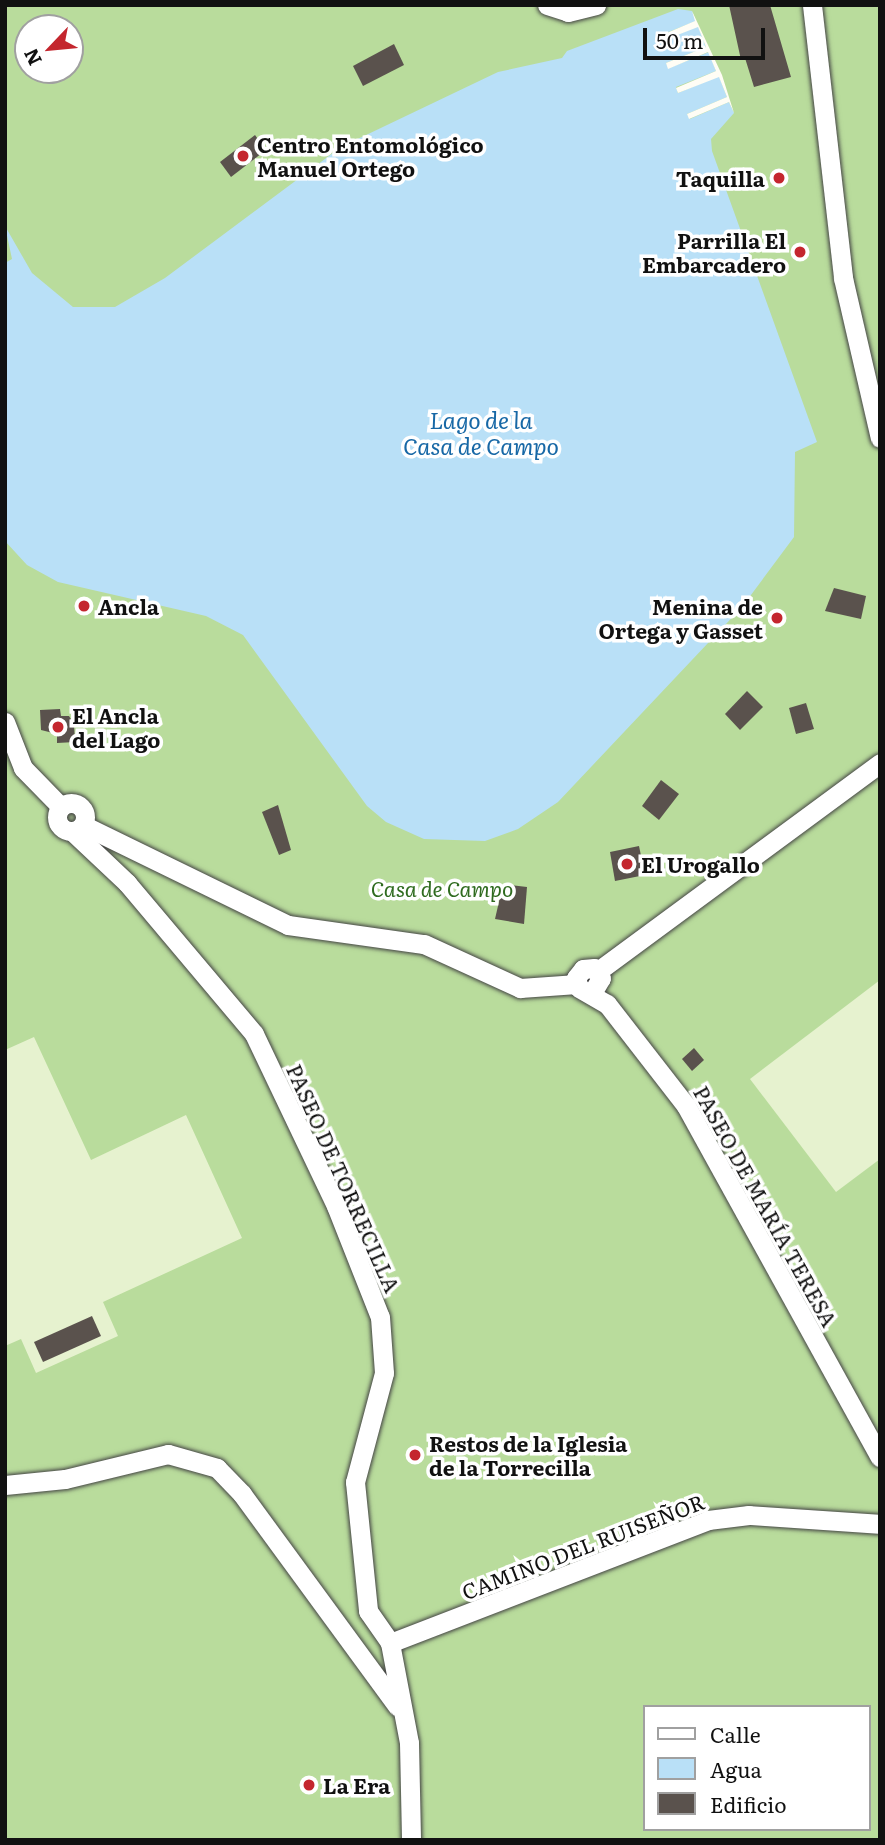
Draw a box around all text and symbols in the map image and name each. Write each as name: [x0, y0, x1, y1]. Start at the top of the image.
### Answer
north arrow: [14, 14, 84, 84]
scale bar: [647, 14, 770, 58]
text: 50 m: [656, 24, 703, 55]
text: N: [16, 44, 48, 71]
place label: Centro Entomológico Manuel Ortego: [257, 131, 484, 181]
marker: Centro Entomológico Manuel Ortego: [235, 148, 251, 164]
place label: Taquilla: [676, 165, 765, 191]
marker: Taquilla: [771, 170, 787, 186]
place label: Parrilla El Embarcadero: [642, 227, 786, 277]
marker: Parrilla El Embarcadero: [792, 244, 808, 260]
water label: Lago de la Casa de Campo: [403, 405, 559, 459]
place label: Ancla: [98, 593, 159, 619]
place label: Menina de Ortega y Gasset: [598, 593, 763, 643]
marker: Ancla: [76, 598, 92, 614]
marker: Menina de Ortega y Gasset: [769, 610, 785, 626]
place label: El Ancla del Lago: [72, 702, 160, 752]
marker: El Ancla del Lago: [50, 719, 66, 735]
place label: El Urogallo: [641, 851, 760, 877]
marker: El Urogallo: [619, 856, 635, 872]
park label: Casa de Campo: [371, 875, 513, 901]
street label: PASEO DE TORRECILLA: [282, 1060, 406, 1296]
street label: PASEO DE MARÍA TERESA: [689, 1081, 843, 1331]
place label: Restos de la Iglesia de la Torrecilla: [429, 1430, 628, 1480]
marker: Restos de la Iglesia de la Torrecilla: [407, 1447, 423, 1463]
street label: CAMINO DEL RUISEÑOR: [458, 1488, 708, 1604]
legend: [644, 1705, 871, 1831]
text: Calle: [710, 1718, 761, 1749]
text: Agua: [710, 1753, 762, 1784]
place label: La Era: [323, 1772, 390, 1798]
marker: La Era: [301, 1777, 317, 1793]
text: Edificio: [710, 1788, 786, 1819]

